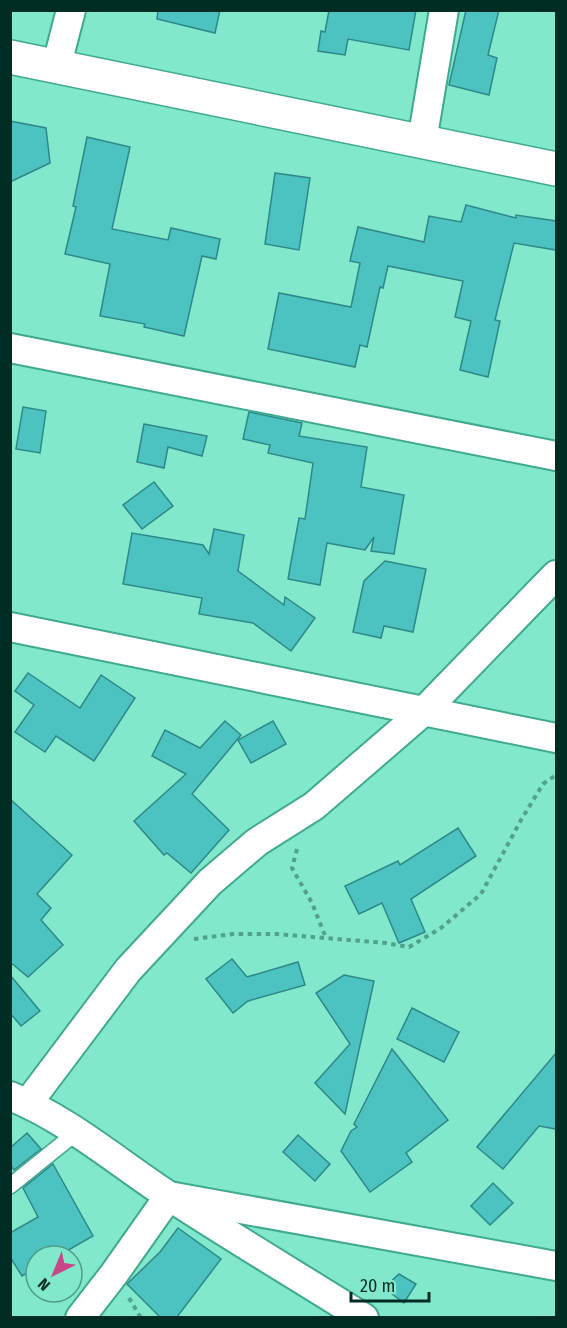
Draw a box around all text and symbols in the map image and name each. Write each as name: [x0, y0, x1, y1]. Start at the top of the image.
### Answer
north arrow: [24, 1244, 84, 1304]
scale bar: [351, 1265, 429, 1303]
text: N: [34, 1274, 54, 1295]
text: 20 m: [360, 1275, 395, 1297]

